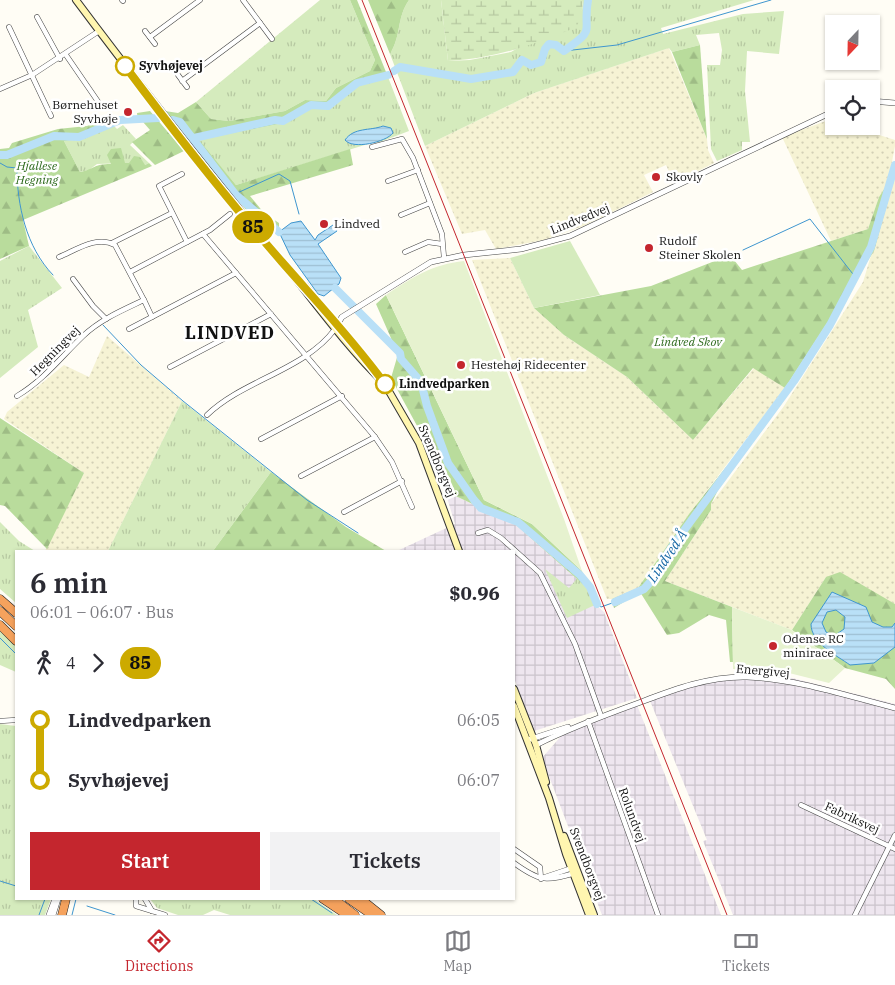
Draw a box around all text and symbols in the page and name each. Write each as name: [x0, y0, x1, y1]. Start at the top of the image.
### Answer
north arrow: [825, 15, 880, 70]
map controls: [825, 15, 880, 135]
marker: Syvhøjevej: [115, 56, 135, 76]
place label: Syvhøjevej: [139, 58, 203, 73]
button: locate: [825, 80, 880, 135]
place label: Børnehuset Syvhøje: [52, 97, 118, 126]
marker: Børnehuset Syvhøje: [122, 106, 134, 118]
park label: Hjallese Hegning: [15, 158, 59, 187]
place label: Skovly: [666, 169, 704, 184]
marker: Skovly: [650, 171, 662, 183]
street label: Lindvedvej: [548, 200, 612, 237]
line badge: 85: [230, 211, 276, 243]
text: 85: [242, 215, 264, 238]
place label: Lindved: [334, 216, 380, 231]
marker: Lindved: [318, 218, 330, 230]
place label: Rudolf Steiner Skolen: [659, 233, 741, 262]
marker: Rudolf Steiner Skolen: [643, 242, 655, 254]
district label: LINDVED: [185, 321, 275, 344]
street label: Hegningvej: [27, 323, 83, 379]
park label: Lindved Skov: [653, 334, 723, 349]
place label: Hestehøj Ridecenter: [471, 357, 586, 372]
marker: Hestehøj Ridecenter: [455, 359, 467, 371]
marker: Lindvedparken: [375, 374, 395, 394]
place label: Lindvedparken: [399, 376, 490, 391]
street label: Svendborgvej: [415, 422, 459, 499]
water label: Lindved Å: [642, 526, 691, 587]
text: 6 min: [30, 564, 108, 601]
text: $0.96: [449, 581, 500, 605]
text: 06:01 – 06:07 · Bus: [30, 602, 174, 622]
place label: Odense RC minirace: [783, 631, 844, 660]
marker: Odense RC minirace: [767, 640, 779, 652]
icon: walk: [30, 649, 58, 677]
icon: forward: [84, 649, 112, 677]
text: 85: [130, 651, 151, 674]
text: 4: [66, 653, 76, 673]
street label: Energivej: [736, 661, 790, 680]
text: Lindvedparken: [68, 708, 211, 732]
text: 06:05: [457, 710, 500, 730]
text: Syvhøjevej: [68, 768, 169, 792]
text: 06:07: [457, 770, 500, 790]
street label: Rolundvej: [616, 785, 649, 844]
street label: Fabriksvej: [822, 798, 882, 837]
street label: Svendborgvej: [567, 825, 608, 903]
button: Start: [30, 832, 260, 890]
button: Tickets: [270, 832, 500, 890]
tab: Directions: [125, 927, 193, 975]
tab: Map: [443, 927, 472, 975]
tab: Tickets: [722, 927, 770, 975]

